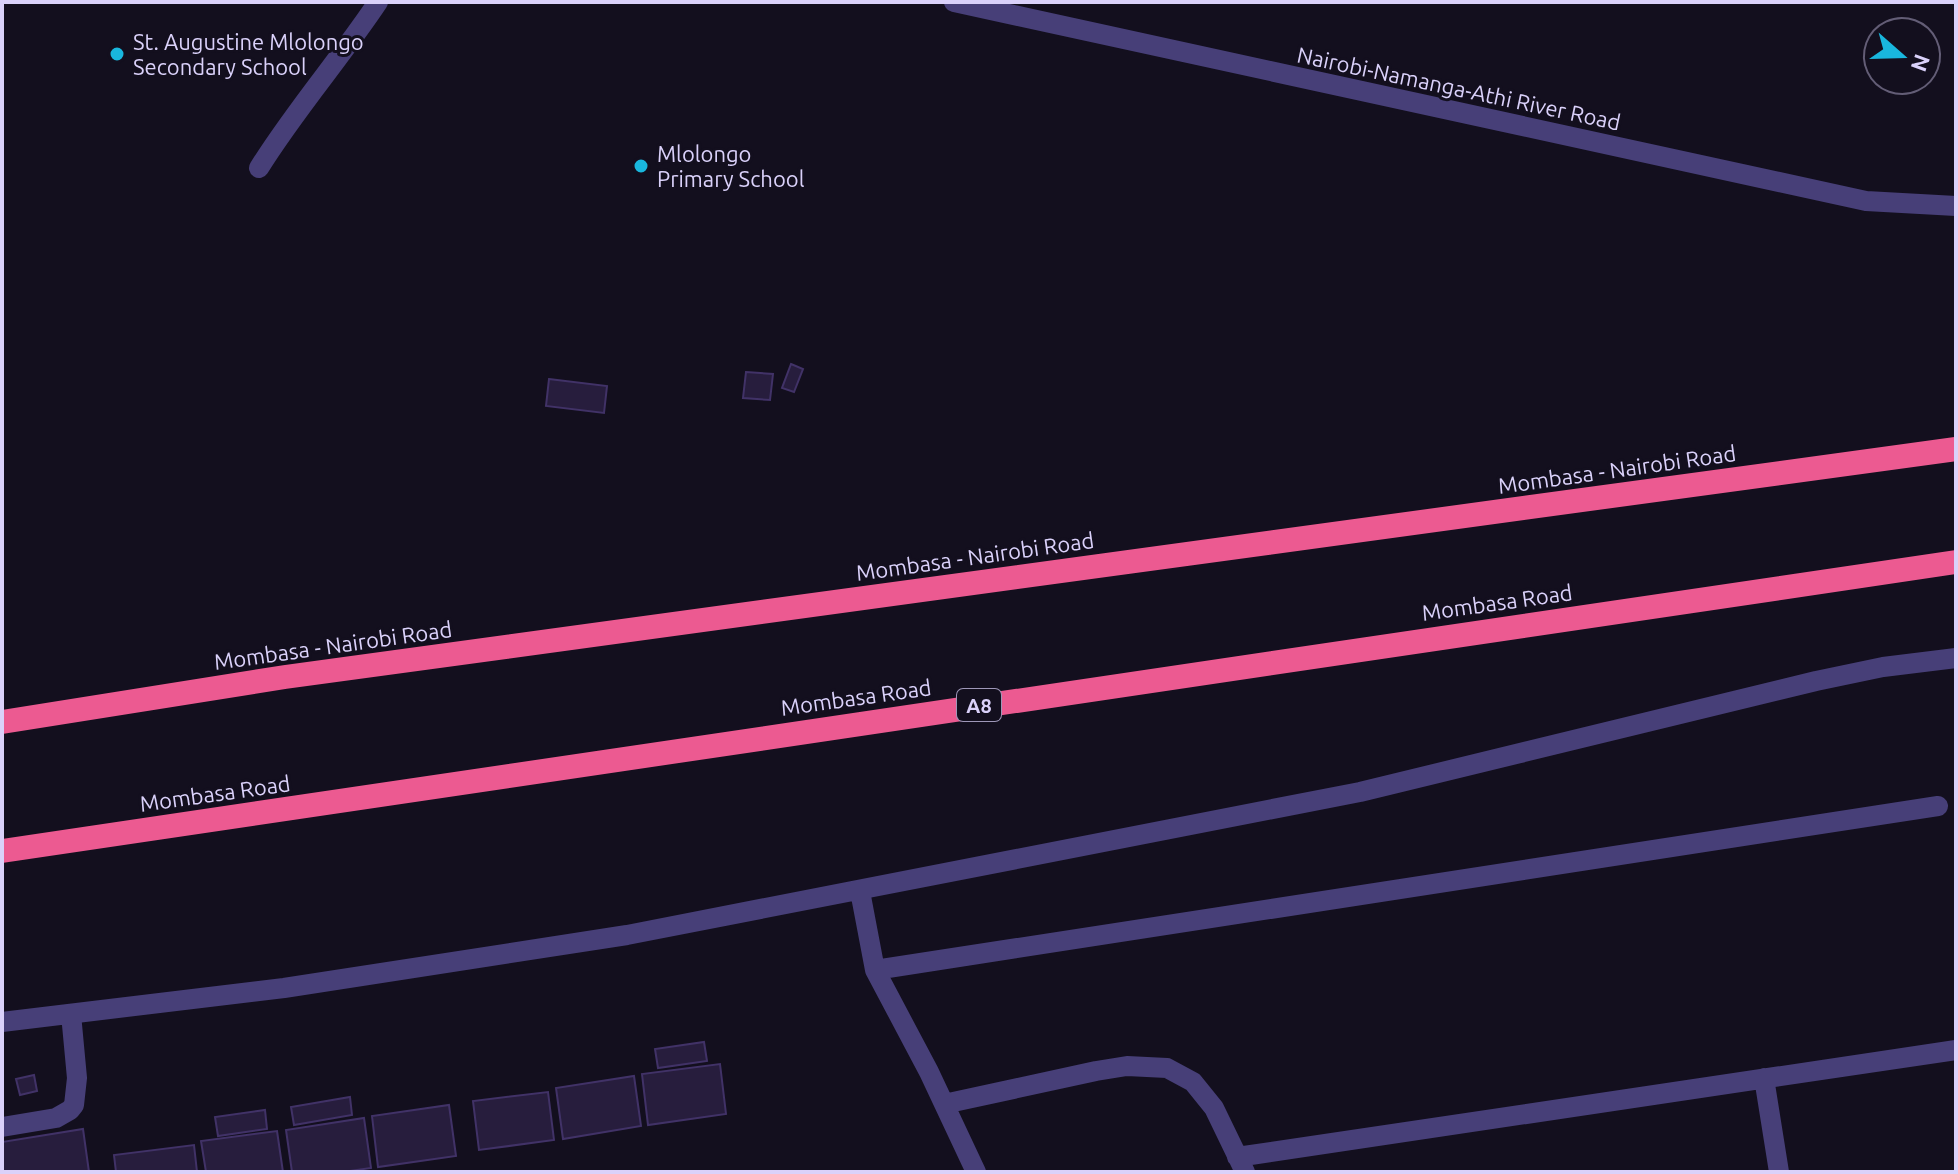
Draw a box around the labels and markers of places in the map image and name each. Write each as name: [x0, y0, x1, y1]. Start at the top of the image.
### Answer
place label: St. Augustine Mlolongo Secondary School: [133, 29, 364, 79]
marker: St. Augustine Mlolongo Secondary School: [108, 45, 126, 63]
place label: Mlolongo Primary School: [657, 141, 805, 191]
marker: Mlolongo Primary School: [632, 157, 650, 175]

